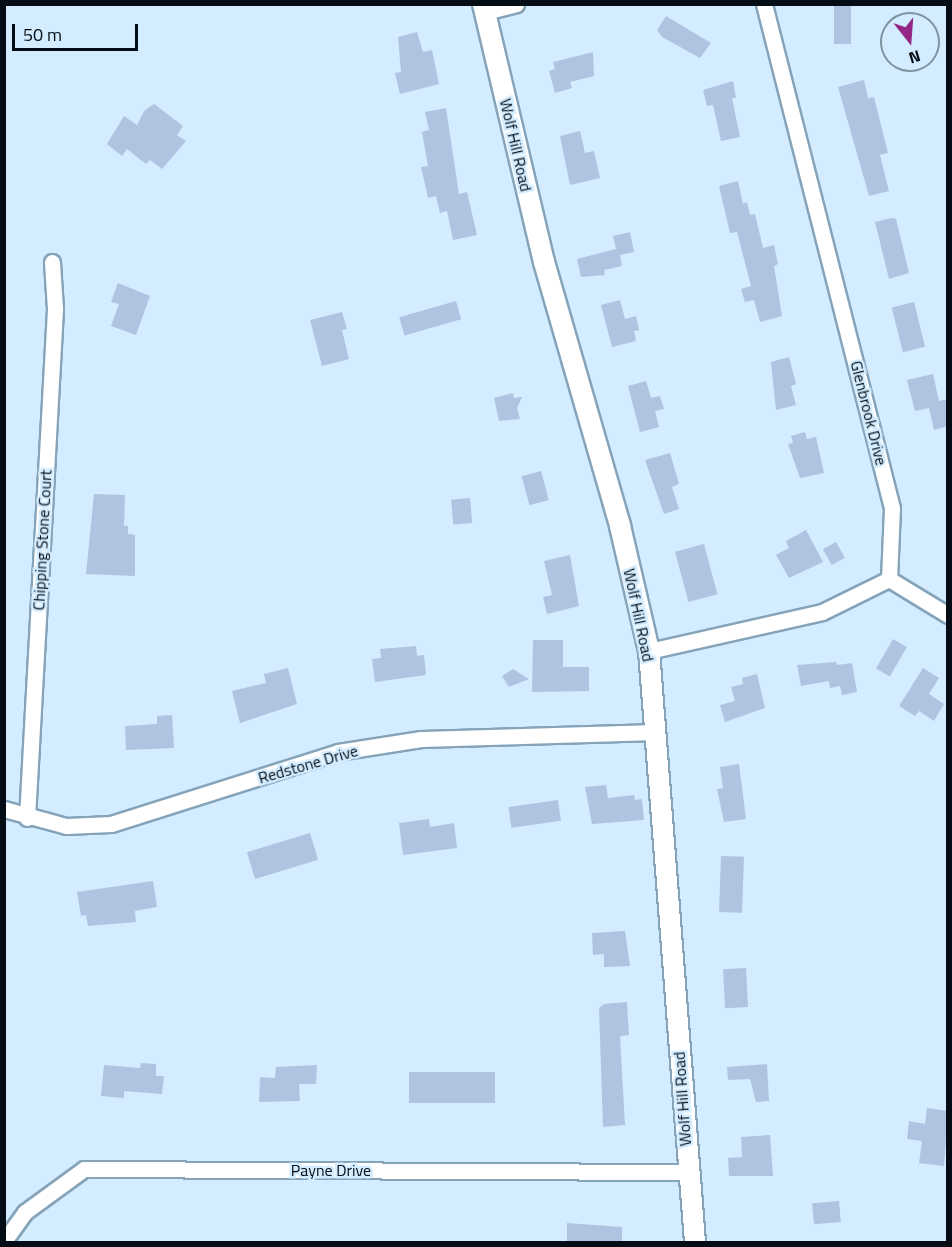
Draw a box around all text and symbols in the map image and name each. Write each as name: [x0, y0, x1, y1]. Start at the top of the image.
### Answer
scale bar: [15, 12, 141, 50]
north arrow: [880, 12, 940, 72]
text: 50 m: [23, 21, 62, 48]
text: N: [906, 44, 923, 70]
street label: Wolf Hill Road: [496, 97, 536, 193]
street label: Glenbrook Drive: [847, 359, 891, 467]
street label: Chipping Stone Court: [29, 469, 55, 611]
street label: Wolf Hill Road: [620, 567, 658, 663]
street label: Redstone Drive: [256, 741, 360, 787]
street label: Wolf Hill Road: [669, 1051, 695, 1147]
street label: Payne Drive: [291, 1160, 371, 1180]

